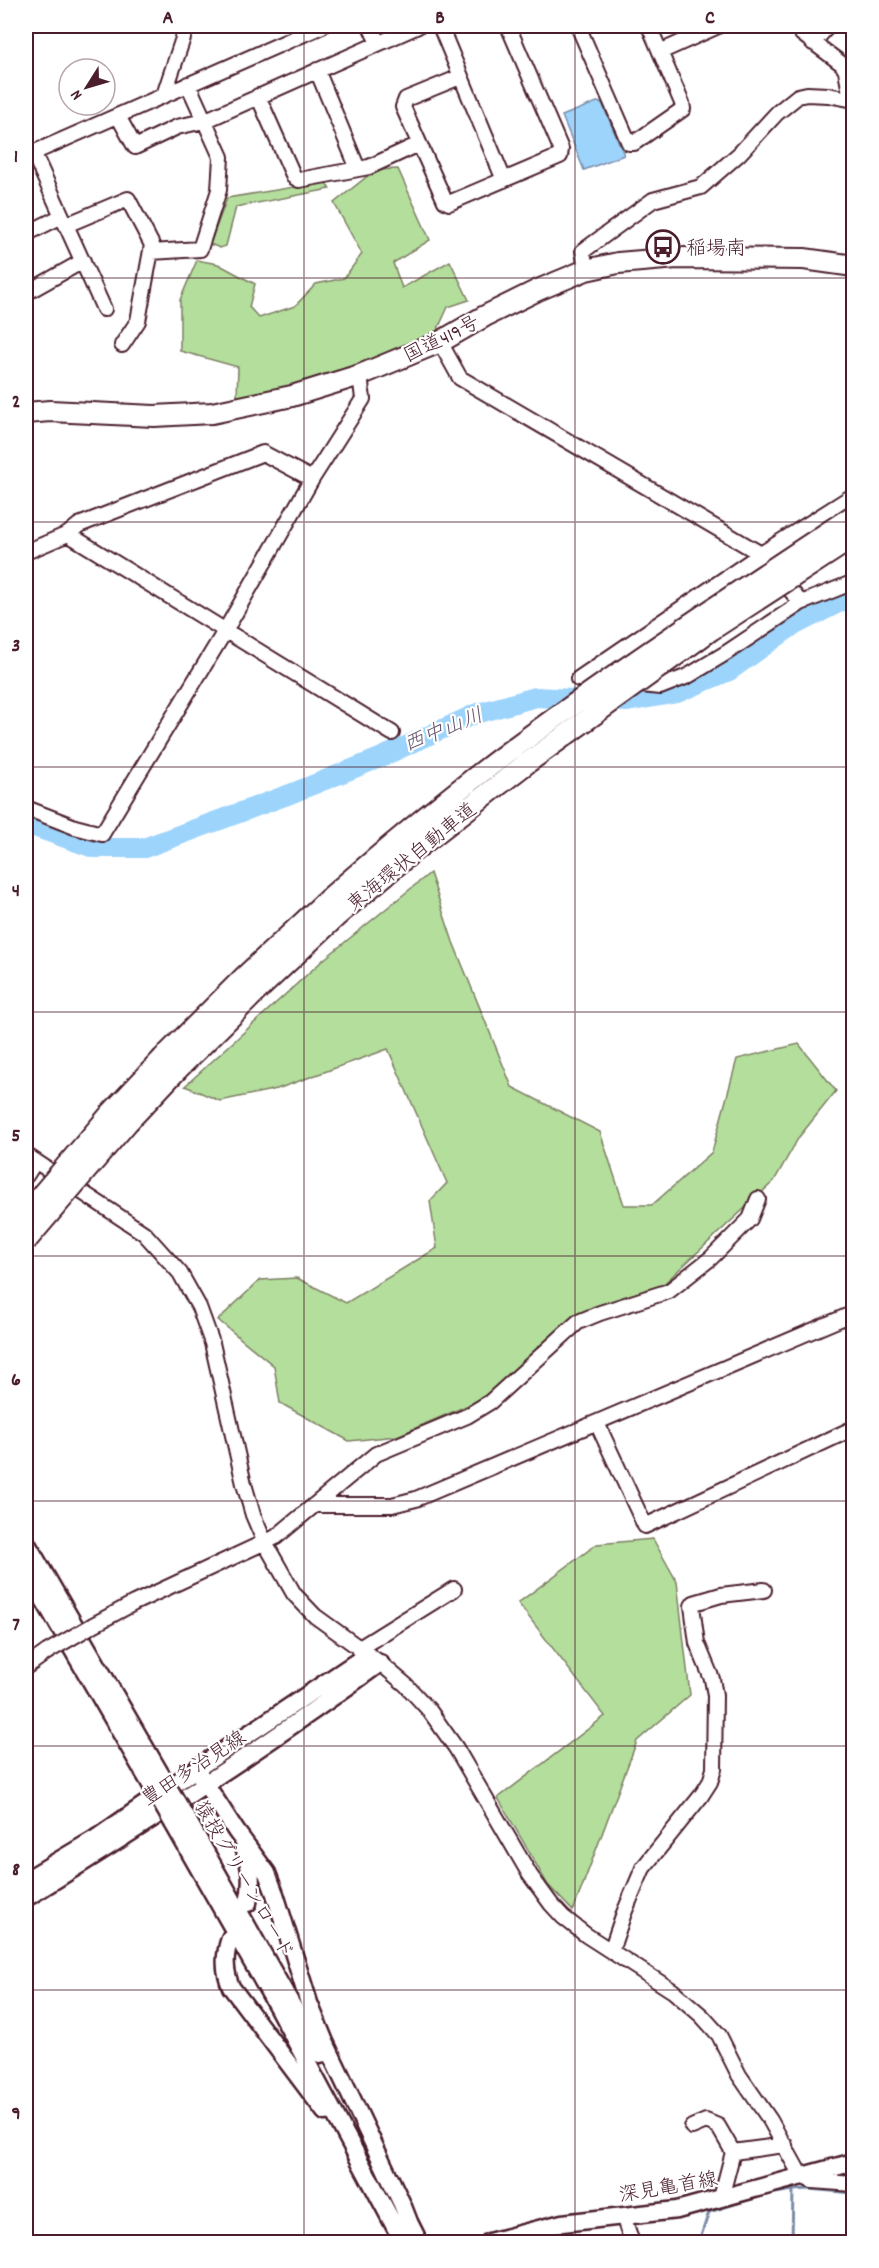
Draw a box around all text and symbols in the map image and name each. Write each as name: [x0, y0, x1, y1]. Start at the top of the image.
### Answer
text: A: [163, 5, 174, 33]
text: B: [435, 5, 445, 33]
text: C: [705, 5, 715, 33]
north arrow: [57, 57, 117, 117]
text: N: [65, 84, 89, 105]
text: 1: [14, 144, 18, 172]
bus stop icon: 稲場南: [645, 229, 681, 265]
place label: 稲場南: [686, 236, 746, 264]
street label: 国道419号: [399, 310, 485, 371]
text: 2: [12, 389, 20, 417]
text: 3: [12, 633, 20, 661]
water label: 西中山川: [400, 702, 489, 761]
street label: 東海環状自動車道: [342, 797, 484, 920]
text: 4: [12, 878, 20, 906]
text: 5: [11, 1123, 21, 1151]
text: 6: [11, 1367, 21, 1395]
text: 7: [12, 1612, 20, 1640]
street label: 豊田多治見線: [137, 1725, 253, 1814]
street label: 猿投グリーンロード: [186, 1796, 299, 1965]
text: 8: [12, 1857, 20, 1885]
text: 9: [11, 2101, 21, 2129]
street label: 深見亀首線: [617, 2166, 720, 2211]

